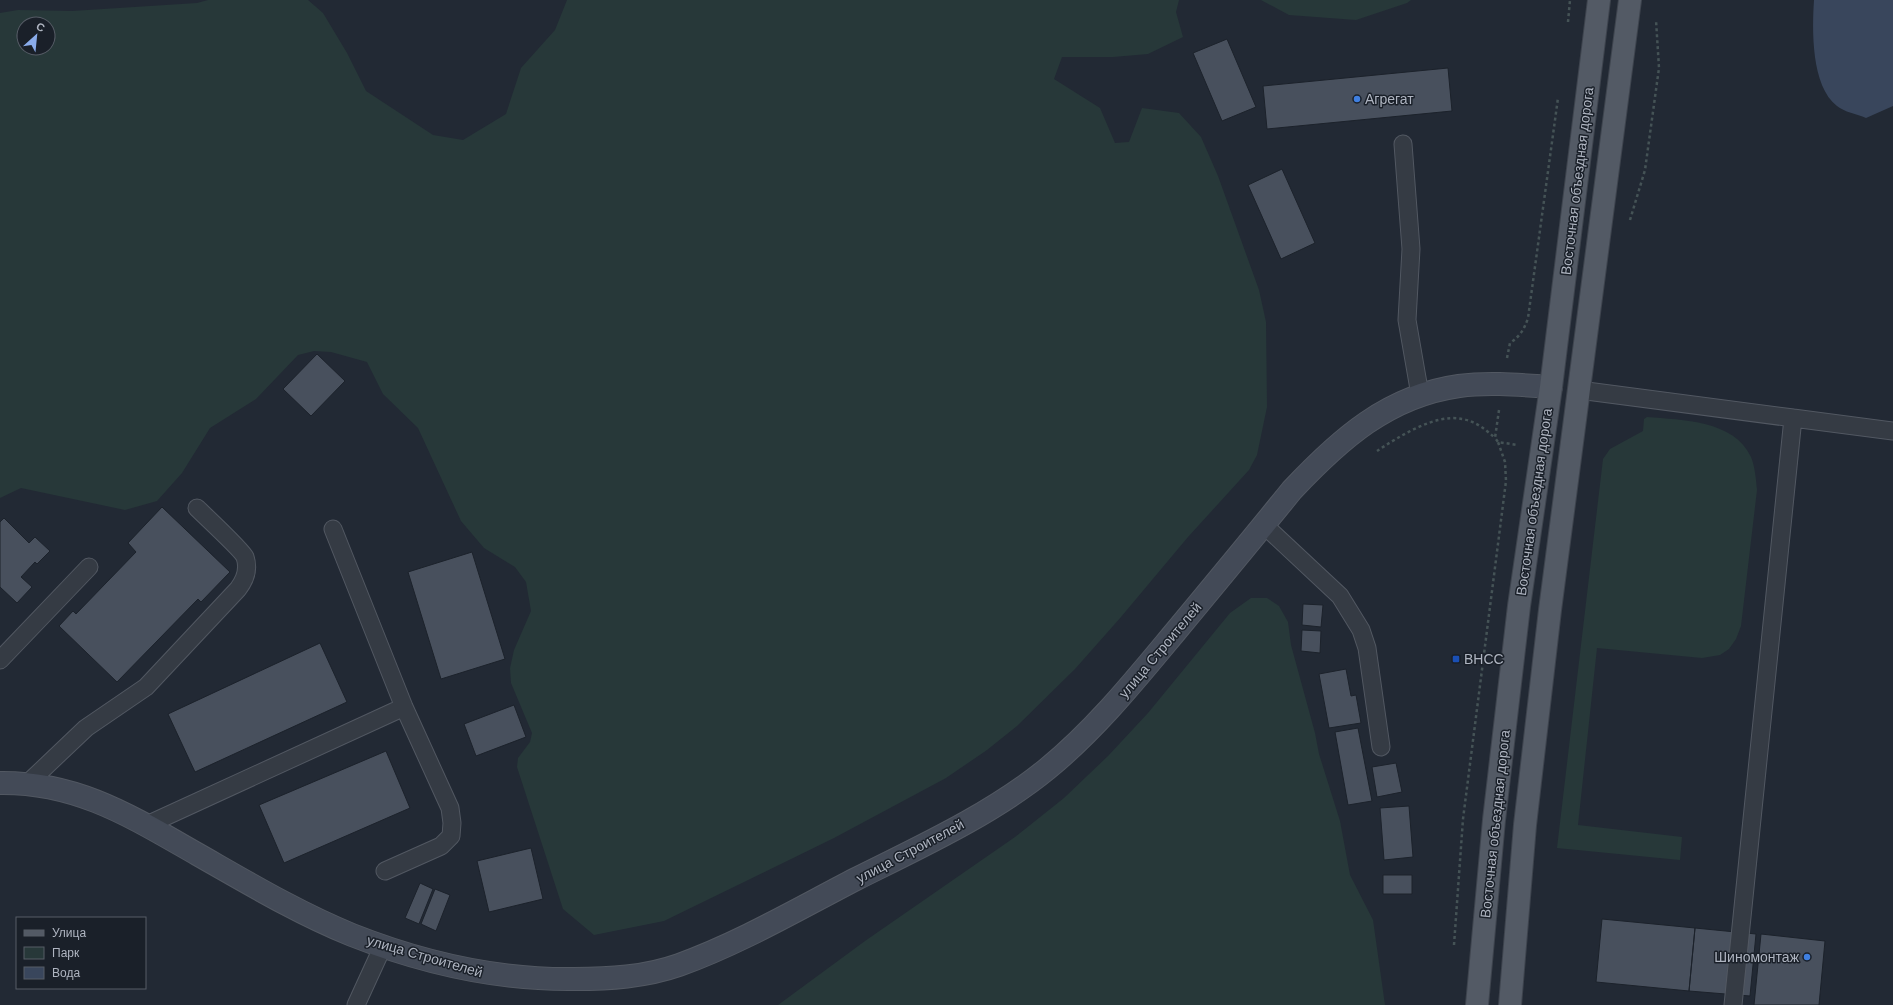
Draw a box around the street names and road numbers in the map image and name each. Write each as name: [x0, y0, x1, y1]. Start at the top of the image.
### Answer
street label: Восточная объездная дорога: [1558, 86, 1596, 276]
street label: Восточная объездная дорога: [1513, 407, 1555, 597]
street label: улица Строителей: [1115, 599, 1205, 701]
street label: Восточная объездная дорога: [1477, 729, 1513, 919]
street label: улица Строителей: [853, 816, 967, 886]
street label: улица Строителей: [365, 932, 485, 980]

